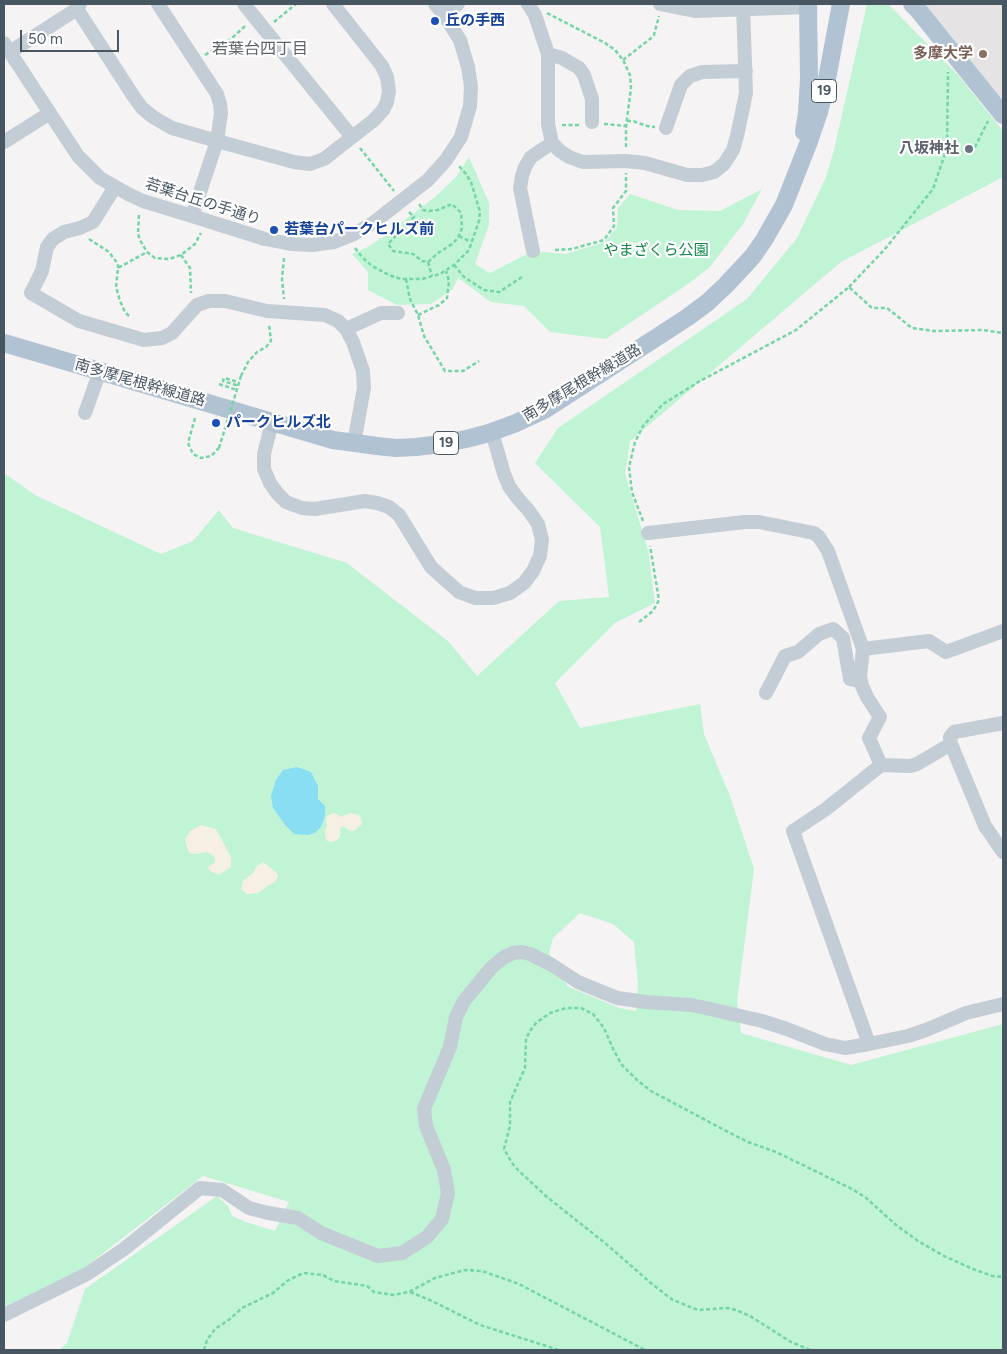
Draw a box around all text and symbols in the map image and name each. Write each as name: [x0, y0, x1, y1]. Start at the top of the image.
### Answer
place label: 丘の手西: [445, 12, 505, 30]
marker: 丘の手西: [429, 15, 441, 27]
scale bar: [22, 20, 121, 52]
text: 50 m: [28, 30, 63, 48]
district label: 若葉台四丁目: [212, 39, 308, 59]
place label: 多摩大学: [913, 45, 973, 63]
marker: 多摩大学: [977, 48, 989, 60]
road number: 19: [812, 80, 836, 102]
place label: 八坂神社: [899, 140, 959, 158]
marker: 八坂神社: [963, 143, 975, 155]
street label: 若葉台丘の手通り: [143, 175, 263, 229]
place label: 若葉台パークヒルズ前: [284, 221, 434, 239]
marker: 若葉台パークヒルズ前: [268, 224, 280, 236]
park label: やまざくら公園: [604, 242, 708, 260]
street label: 南多摩尾根幹線道路: [520, 341, 644, 425]
street label: 南多摩尾根幹線道路: [73, 356, 207, 410]
place label: パークヒルズ北: [226, 414, 331, 432]
marker: パークヒルズ北: [210, 417, 222, 429]
road number: 19: [434, 432, 458, 454]

